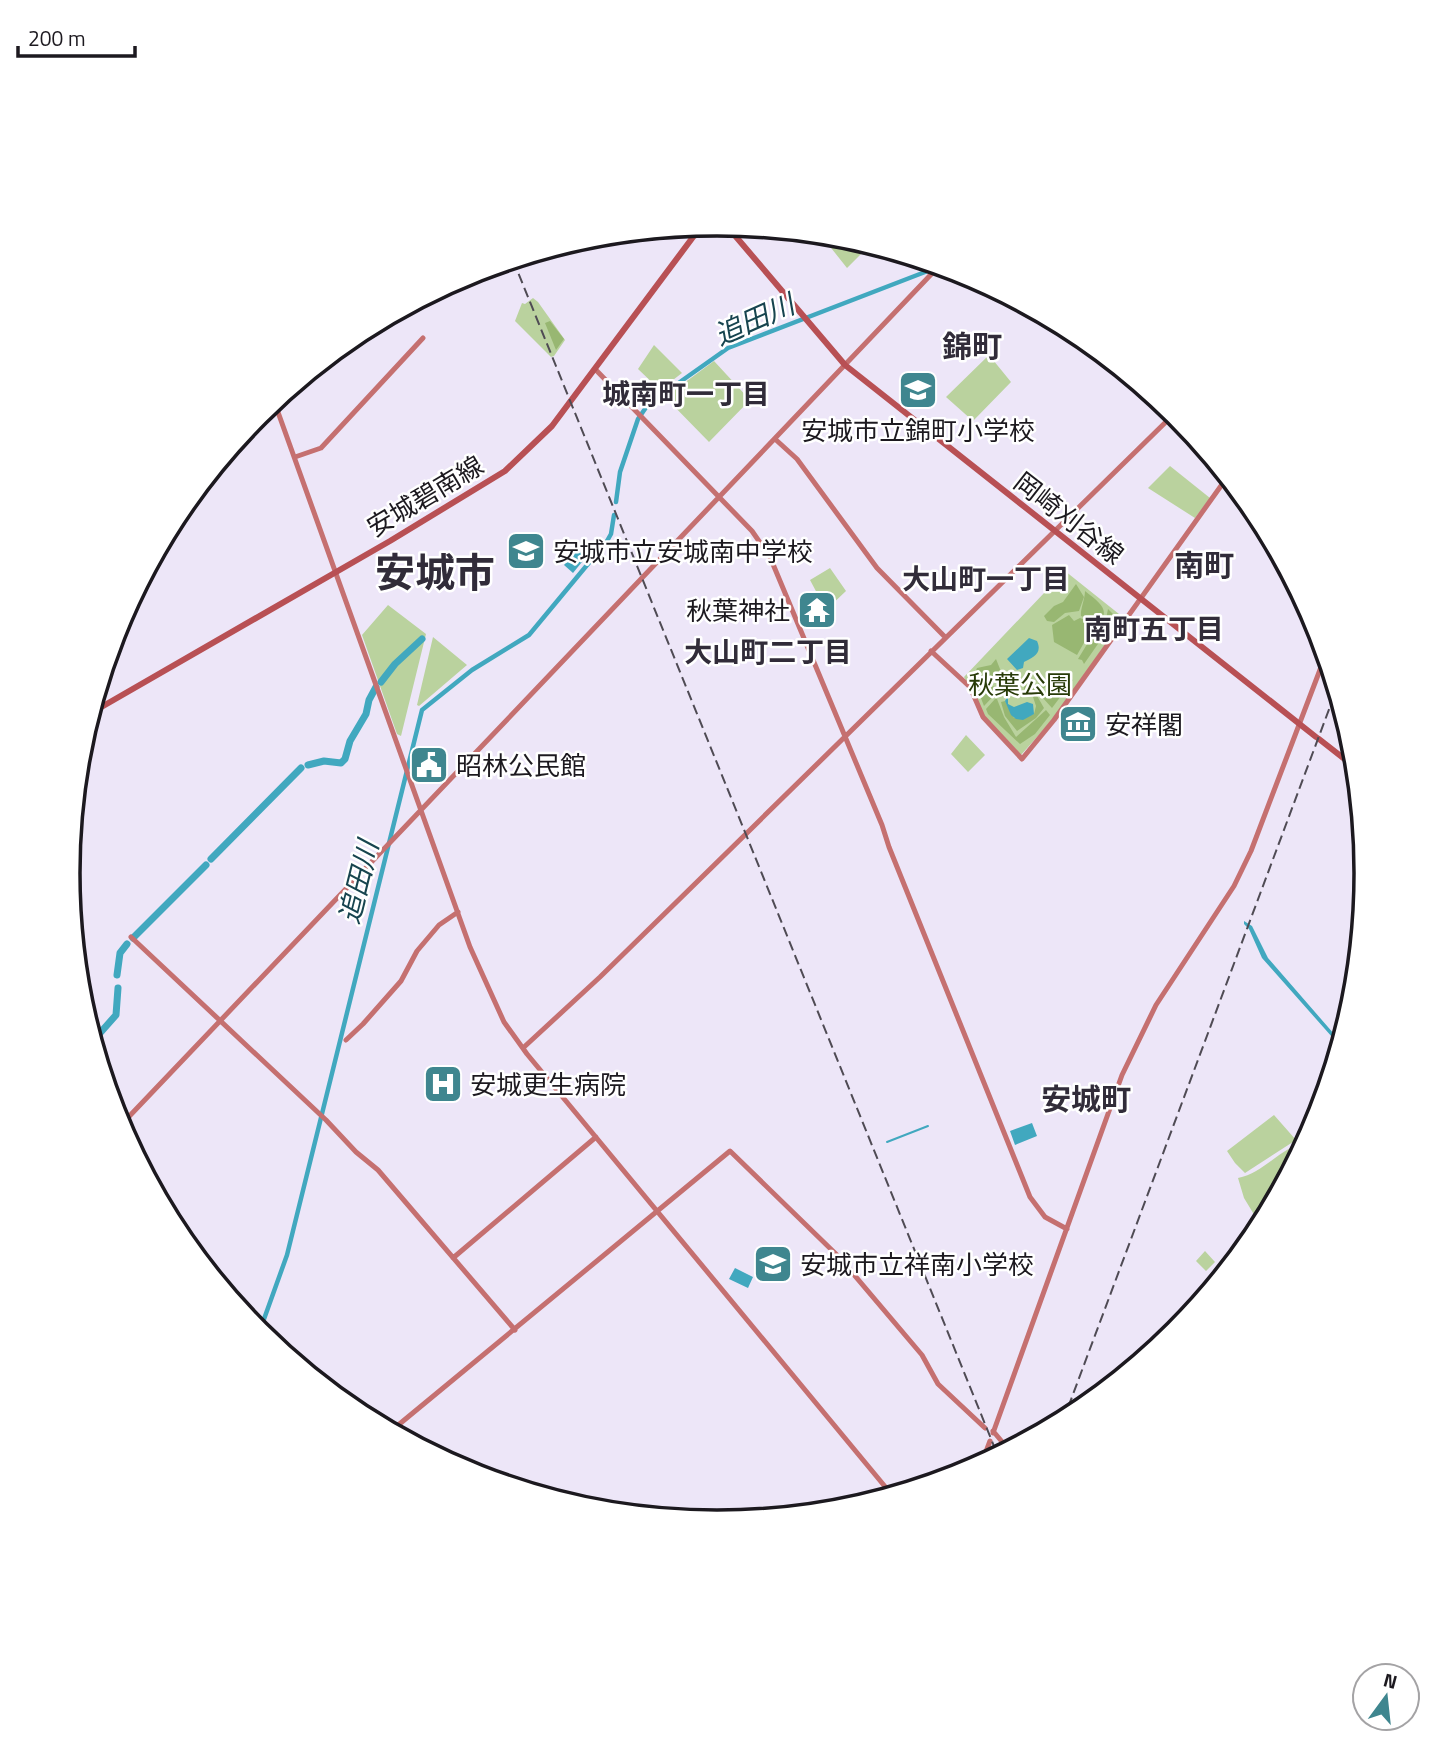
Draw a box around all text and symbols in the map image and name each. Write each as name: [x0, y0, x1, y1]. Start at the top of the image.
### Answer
scale bar: [18, 14, 135, 58]
text: 200 m: [28, 22, 85, 54]
water label: 追田川: [707, 281, 804, 356]
district label: 錦町: [942, 323, 1002, 369]
school or university icon: 安城市立錦町小学校: [897, 369, 939, 411]
district label: 城南町一丁目: [602, 372, 770, 415]
place label: 安城市立錦町小学校: [801, 411, 1035, 450]
street label: 安城碧南線: [359, 446, 491, 546]
street label: 岡崎刈谷線: [1006, 463, 1132, 573]
school or university icon: 安城市立安城南中学校: [505, 530, 547, 572]
place label: 安城市立安城南中学校: [553, 532, 813, 571]
district label: 安城市: [375, 542, 495, 603]
district label: 南町: [1174, 542, 1234, 588]
district label: 大山町一丁目: [902, 557, 1070, 600]
temple icon: 秋葉神社: [796, 589, 838, 631]
place label: 秋葉神社: [686, 591, 790, 630]
district label: 南町五丁目: [1084, 607, 1224, 650]
district label: 大山町二丁目: [684, 630, 852, 673]
park label: 秋葉公園: [968, 665, 1072, 704]
museum icon: 安祥閣: [1057, 703, 1099, 745]
place label: 安祥閣: [1105, 705, 1183, 744]
public building icon: 昭林公民館: [408, 744, 450, 786]
place label: 昭林公民館: [456, 746, 586, 785]
water label: 追田川: [327, 833, 390, 928]
hospital icon: 安城更生病院: [422, 1063, 464, 1105]
place label: 安城更生病院: [470, 1065, 626, 1104]
district label: 安城町: [1041, 1076, 1131, 1122]
school or university icon: 安城市立祥南小学校: [752, 1243, 794, 1285]
place label: 安城市立祥南小学校: [800, 1245, 1034, 1284]
north arrow: [1351, 1662, 1421, 1732]
text: N: [1380, 1664, 1401, 1696]

